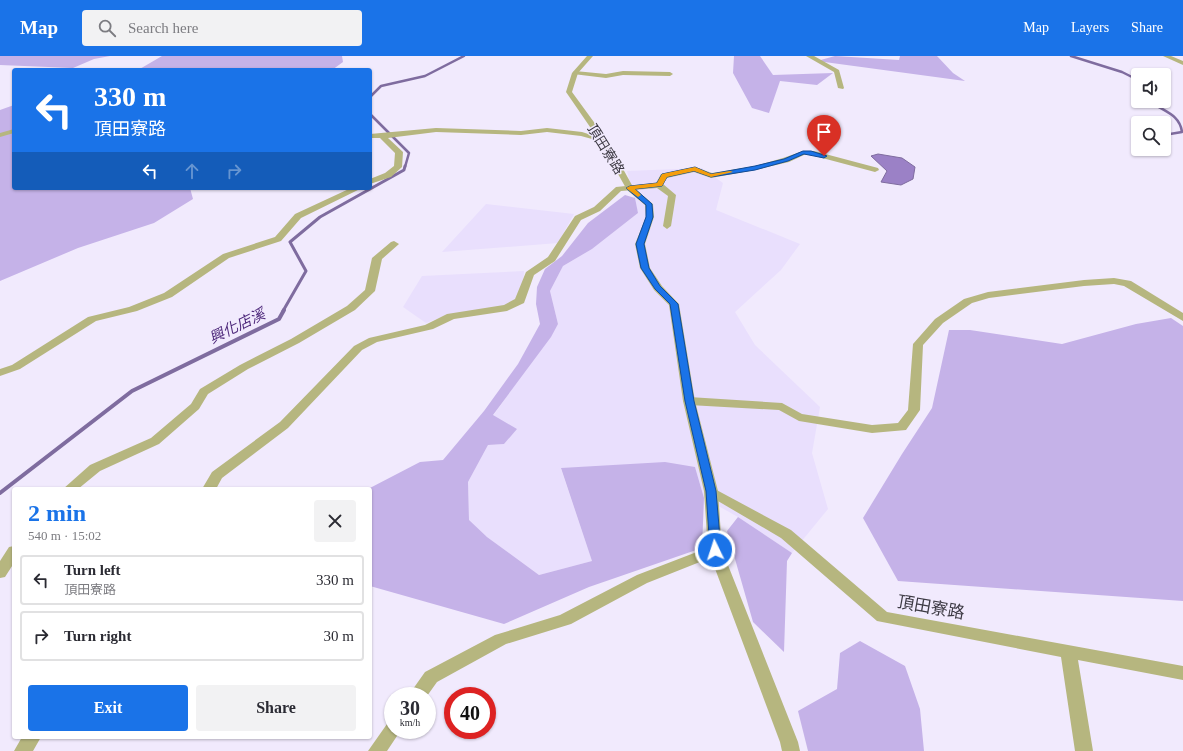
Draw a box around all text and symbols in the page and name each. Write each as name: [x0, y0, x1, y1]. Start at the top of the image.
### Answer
search box: [82, 10, 362, 46]
text: Map: [20, 17, 58, 38]
icon: search: [96, 17, 118, 39]
text: Search here: [128, 20, 198, 36]
text: Map: [1023, 20, 1049, 35]
text: Layers: [1071, 20, 1109, 35]
text: Share: [1131, 20, 1163, 35]
map controls: [1131, 68, 1171, 156]
button: sound: [1131, 68, 1171, 108]
text: 330 m: [94, 81, 166, 112]
icon: left: [28, 84, 80, 136]
pin: [807, 115, 841, 156]
button: search: [1131, 116, 1171, 156]
text: 頂田寮路: [94, 119, 166, 139]
street label: 頂田寮路: [584, 121, 628, 177]
icon: arrive: [813, 121, 835, 143]
icon: left: [139, 160, 161, 182]
icon: ahead: [181, 160, 203, 182]
icon: right: [223, 160, 245, 182]
water label: 興化店溪: [207, 305, 269, 346]
text: 2 min: [28, 500, 86, 526]
button: close: [314, 500, 356, 542]
text: 540 m · 15:02: [28, 528, 101, 543]
position arrow: [694, 529, 736, 571]
text: Turn left: [64, 562, 121, 578]
icon: left: [30, 569, 52, 591]
text: 330 m: [316, 572, 354, 588]
text: 頂田寮路: [64, 582, 116, 597]
street label: 頂田寮路: [896, 592, 966, 623]
icon: right: [30, 625, 52, 647]
text: Turn right: [64, 628, 131, 644]
text: 30 m: [324, 628, 354, 644]
button: Exit: [28, 685, 188, 731]
button: Share: [196, 685, 356, 731]
speed limit sign: 40: [444, 687, 496, 739]
text: 30: [400, 697, 420, 719]
text: km/h: [400, 717, 420, 728]

